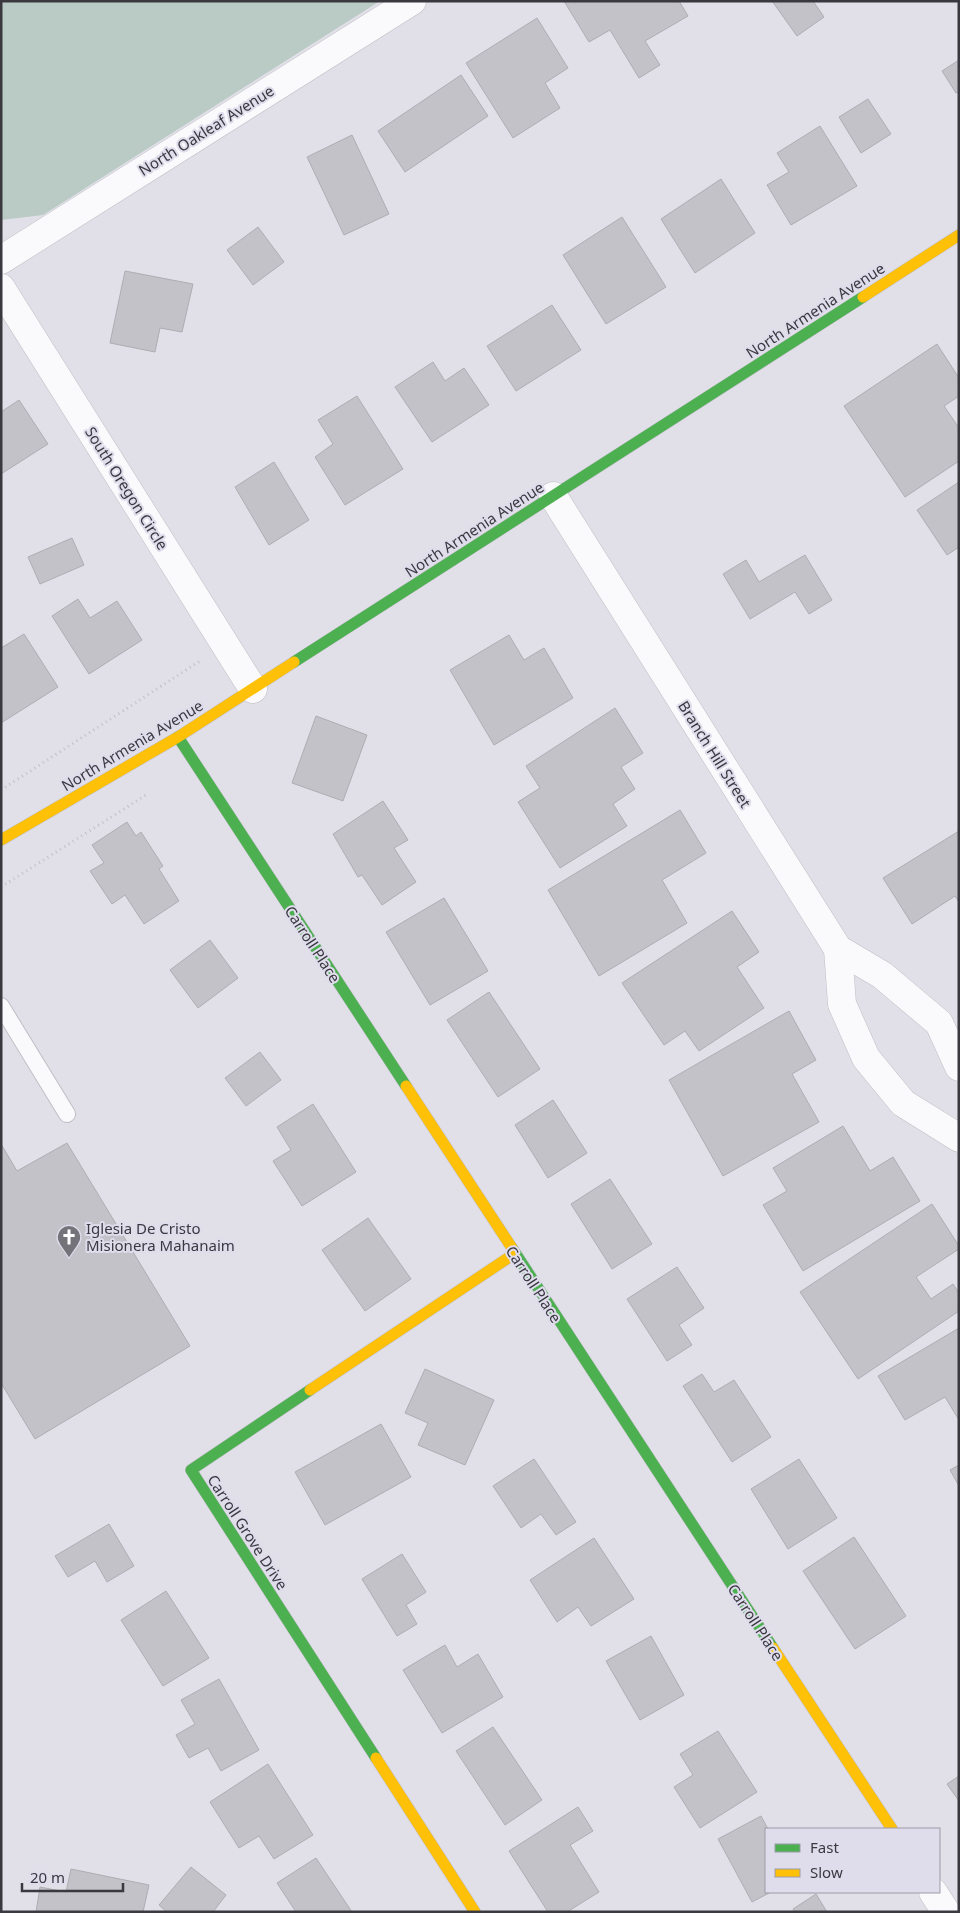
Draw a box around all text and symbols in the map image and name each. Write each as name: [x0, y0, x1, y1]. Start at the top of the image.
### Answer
street label: North Oakleaf Avenue: [135, 80, 277, 180]
street label: North Armenia Avenue: [742, 258, 888, 362]
street label: South Oregon Circle: [81, 423, 173, 553]
street label: North Armenia Avenue: [401, 477, 547, 581]
street label: North Armenia Avenue: [58, 695, 206, 795]
street label: Branch Hill Street: [674, 697, 756, 812]
street label: Carroll Place: [281, 902, 345, 986]
place label: Iglesia De Cristo Misionera Mahanaim: [86, 1218, 235, 1255]
church icon: Iglesia De Cristo Misionera Mahanaim: [56, 1224, 82, 1258]
street label: Carroll Place: [502, 1242, 566, 1326]
street label: Carroll Grove Drive: [203, 1471, 293, 1593]
street label: Carroll Place: [724, 1580, 788, 1664]
legend: [765, 1828, 940, 1893]
text: Fast: [810, 1837, 839, 1857]
scale bar: [22, 1860, 124, 1892]
text: Slow: [810, 1862, 843, 1882]
text: 20 m: [30, 1867, 65, 1887]

